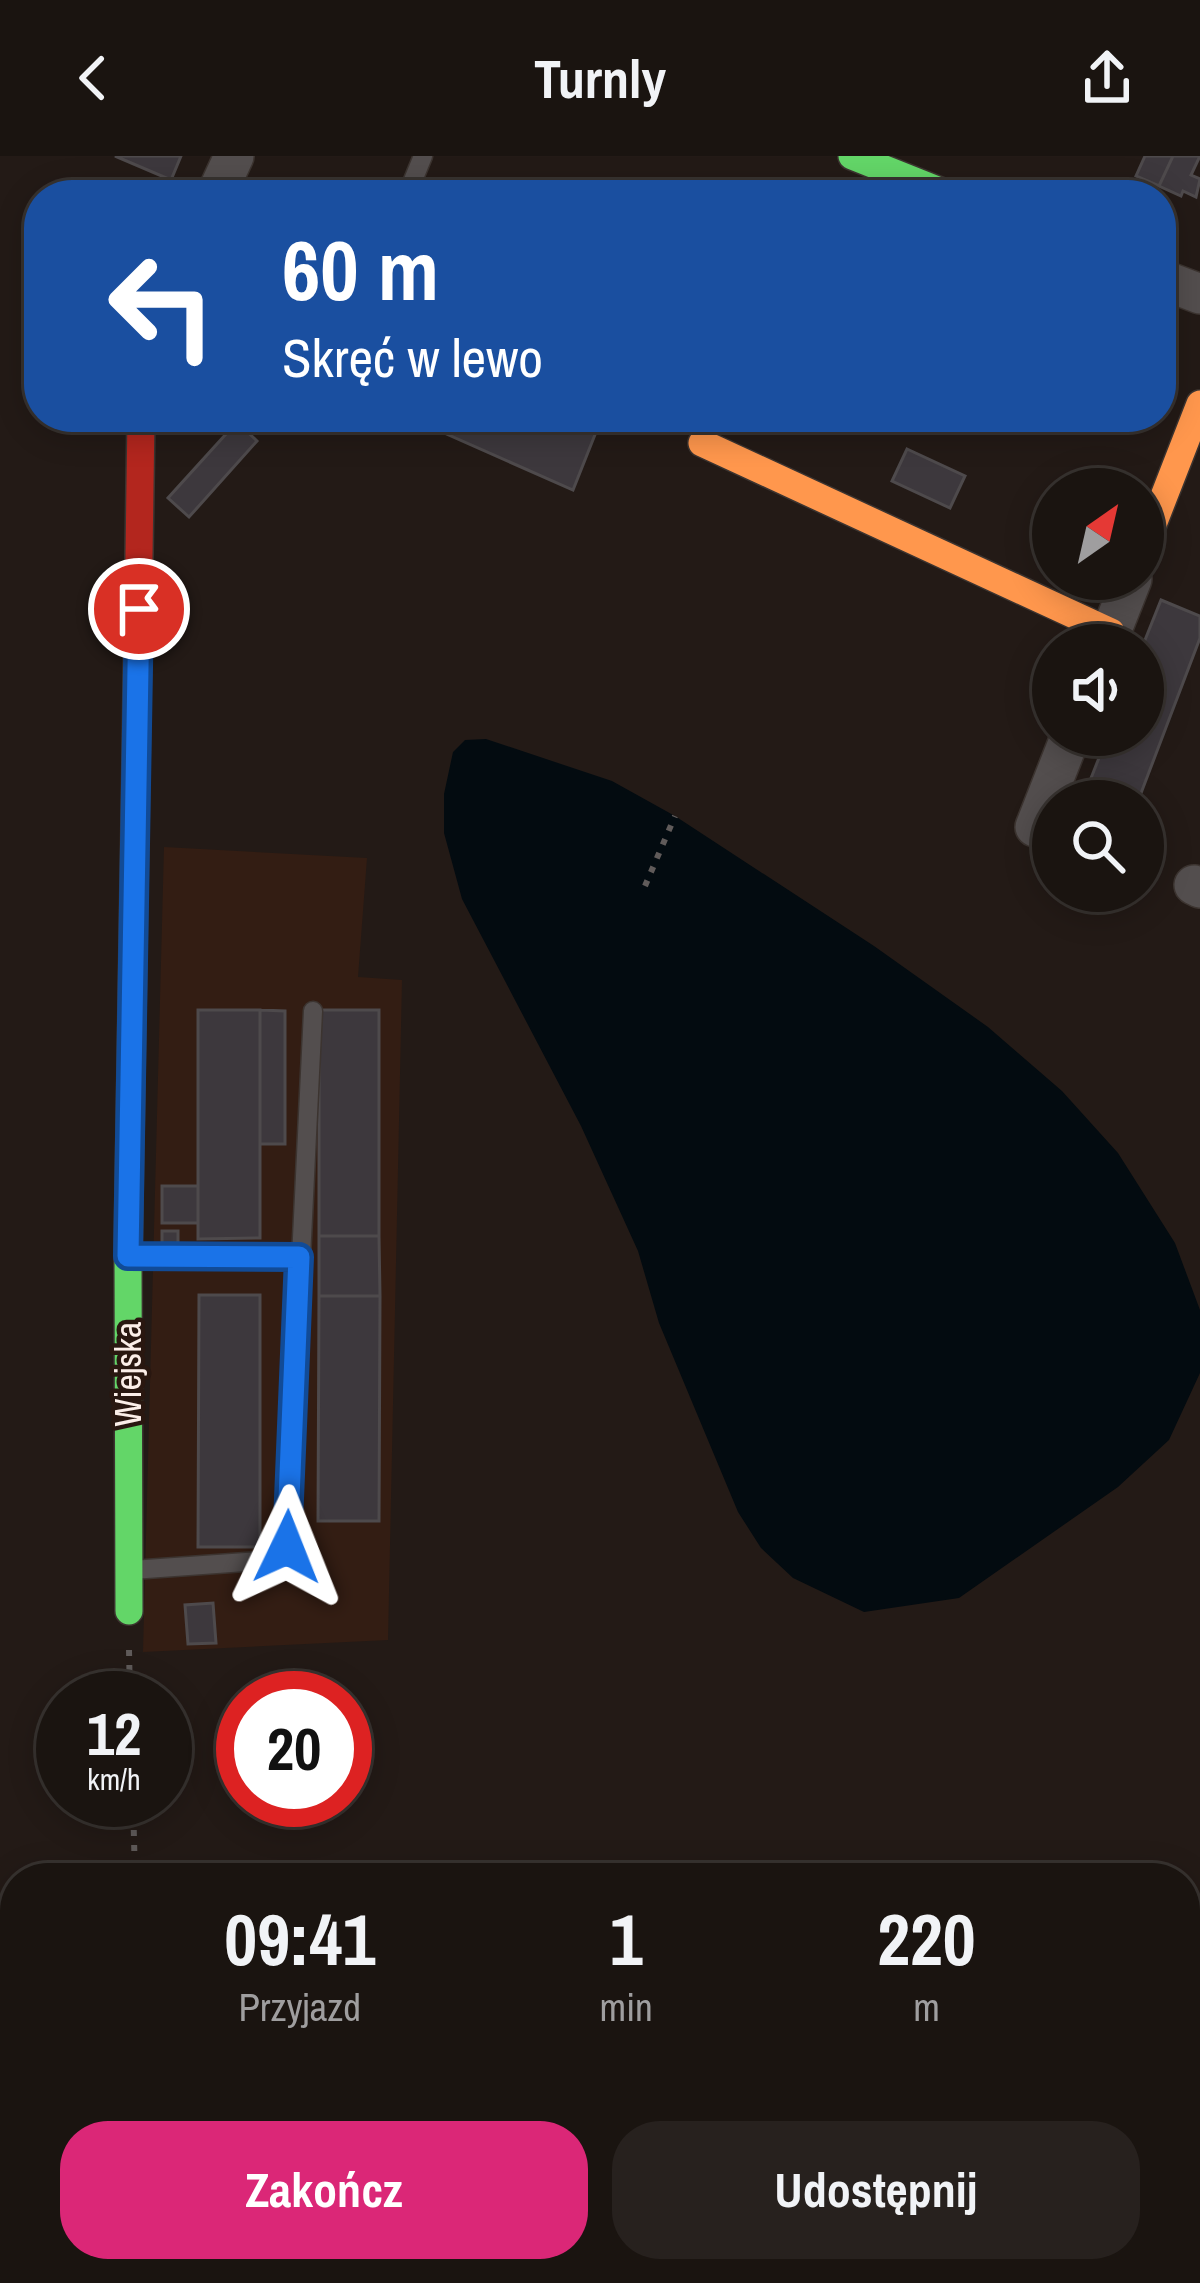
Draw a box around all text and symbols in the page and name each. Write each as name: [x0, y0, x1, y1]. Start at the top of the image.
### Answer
text: Turnly: [534, 42, 666, 115]
icon: back: [60, 45, 126, 111]
icon: share: [1074, 45, 1140, 111]
text: 60 m: [282, 213, 439, 326]
icon: left: [84, 228, 240, 384]
text: Skręć w lewo: [282, 321, 543, 394]
north arrow: [1032, 468, 1164, 600]
map controls: [1032, 468, 1164, 912]
pin: [88, 558, 190, 660]
icon: arrive: [106, 576, 172, 642]
button: sound: [1032, 624, 1164, 756]
button: search: [1032, 780, 1164, 912]
street label: Wiejska: [104, 1322, 152, 1426]
position arrow: [224, 1484, 350, 1610]
speed limit sign: 20: [216, 1671, 372, 1827]
text: 12: [87, 1693, 141, 1774]
text: km/h: [87, 1759, 141, 1799]
text: 09:41: [224, 1890, 375, 1987]
text: 1: [610, 1890, 643, 1987]
text: 220: [877, 1890, 976, 1987]
text: Przyjazd: [238, 1981, 361, 2033]
text: min: [600, 1981, 653, 2033]
text: m: [913, 1981, 940, 2033]
button: Zakończ: [60, 2121, 588, 2259]
button: Udostępnij: [612, 2121, 1140, 2259]

